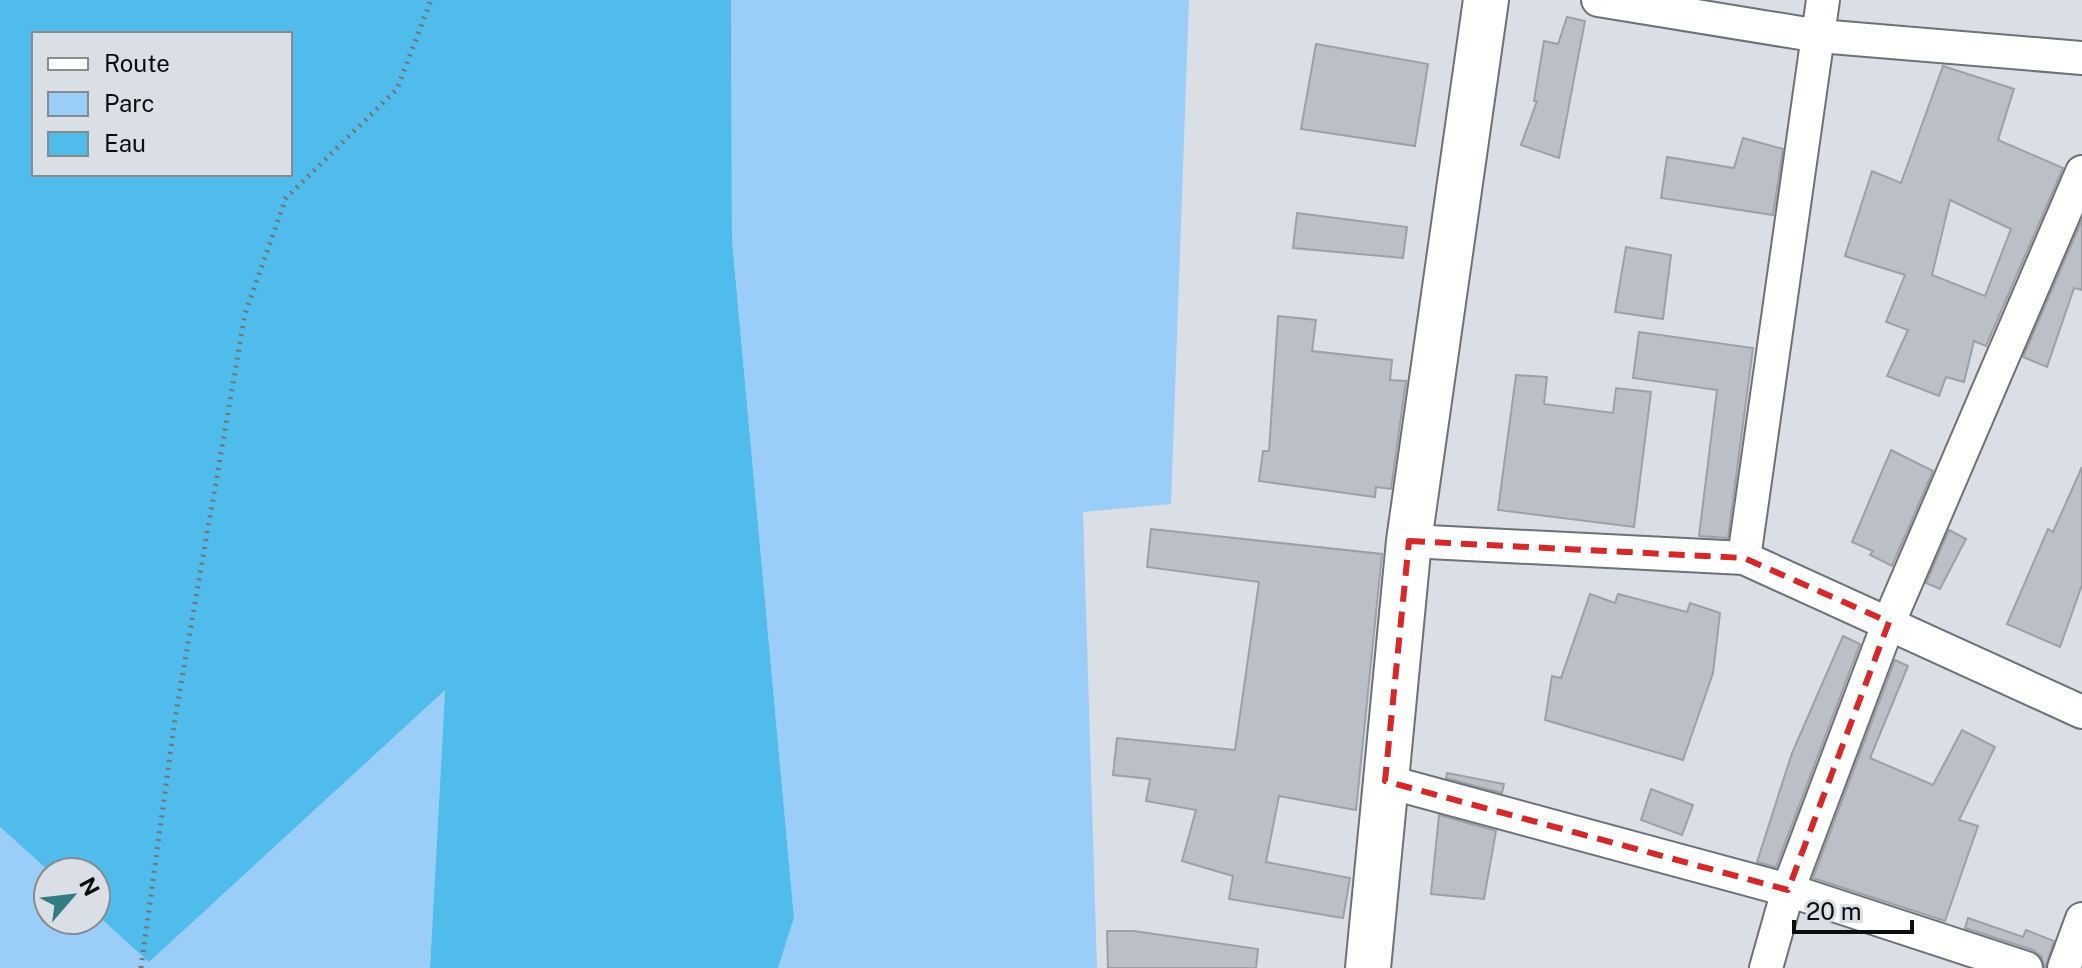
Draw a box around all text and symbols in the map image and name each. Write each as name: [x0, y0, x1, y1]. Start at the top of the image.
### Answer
legend: [32, 32, 292, 176]
text: Route: [104, 49, 170, 77]
text: Parc: [104, 89, 155, 117]
text: Eau: [104, 129, 146, 157]
north arrow: [32, 856, 112, 936]
text: N: [74, 873, 105, 900]
scale bar: [1794, 884, 1912, 934]
text: 20 m: [1806, 897, 1862, 925]

